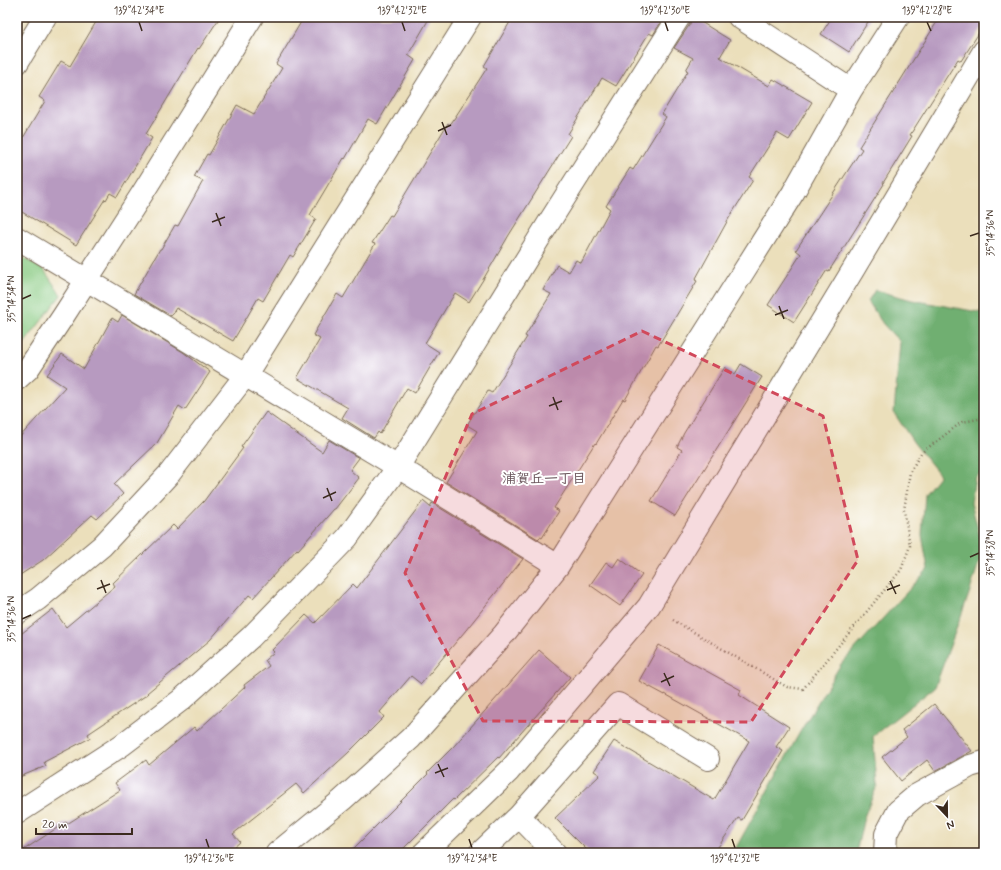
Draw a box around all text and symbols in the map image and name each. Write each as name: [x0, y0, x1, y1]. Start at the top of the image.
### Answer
text: 139°42'34"E: [114, 4, 164, 18]
text: 139°42'32"E: [377, 4, 427, 18]
text: 139°42'30"E: [640, 4, 690, 18]
text: 139°42'28"E: [902, 4, 952, 18]
text: 35°14'36"N: [984, 210, 998, 256]
text: 35°14'34"N: [5, 275, 19, 322]
district label: 浦賀丘一丁目: [502, 470, 586, 488]
text: 35°14'38"N: [984, 530, 998, 576]
text: 35°14'36"N: [5, 596, 19, 642]
north arrow: [927, 796, 967, 836]
scale bar: [36, 810, 132, 836]
text: N: [944, 816, 956, 832]
text: 20 m: [42, 817, 68, 833]
text: 139°42'36"E: [184, 852, 234, 866]
text: 139°42'34"E: [447, 852, 497, 866]
text: 139°42'32"E: [710, 852, 760, 866]

